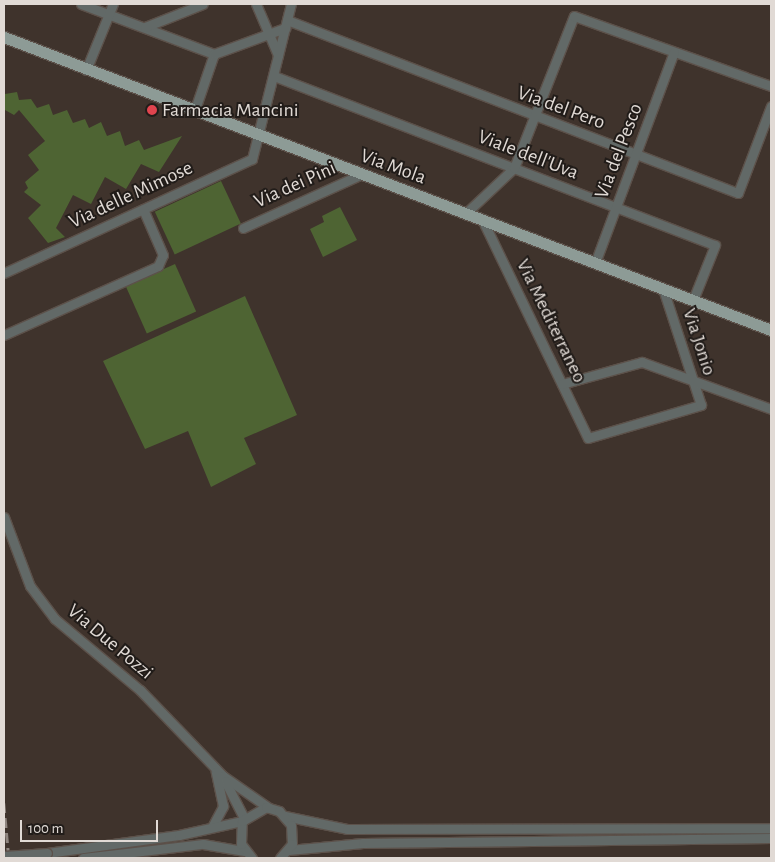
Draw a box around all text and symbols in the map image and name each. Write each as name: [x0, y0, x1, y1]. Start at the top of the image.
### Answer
street label: Via del Pero: [514, 81, 608, 135]
place label: Farmacia Mancini: [162, 98, 299, 122]
street label: Via del Pesco: [590, 100, 648, 202]
marker: Farmacia Mancini: [146, 104, 158, 116]
street label: Viale dell'Uva: [474, 125, 582, 185]
street label: Via Mola: [357, 144, 429, 190]
street label: Via delle Mimose: [65, 156, 197, 234]
street label: Via dei Pini: [250, 156, 340, 214]
street label: Via Mediterraneo: [511, 255, 591, 387]
street label: Via Jonio: [677, 305, 721, 379]
street label: Via Due Pozzi: [62, 599, 158, 685]
scale bar: [22, 810, 160, 842]
text: 100 m: [28, 821, 63, 836]

